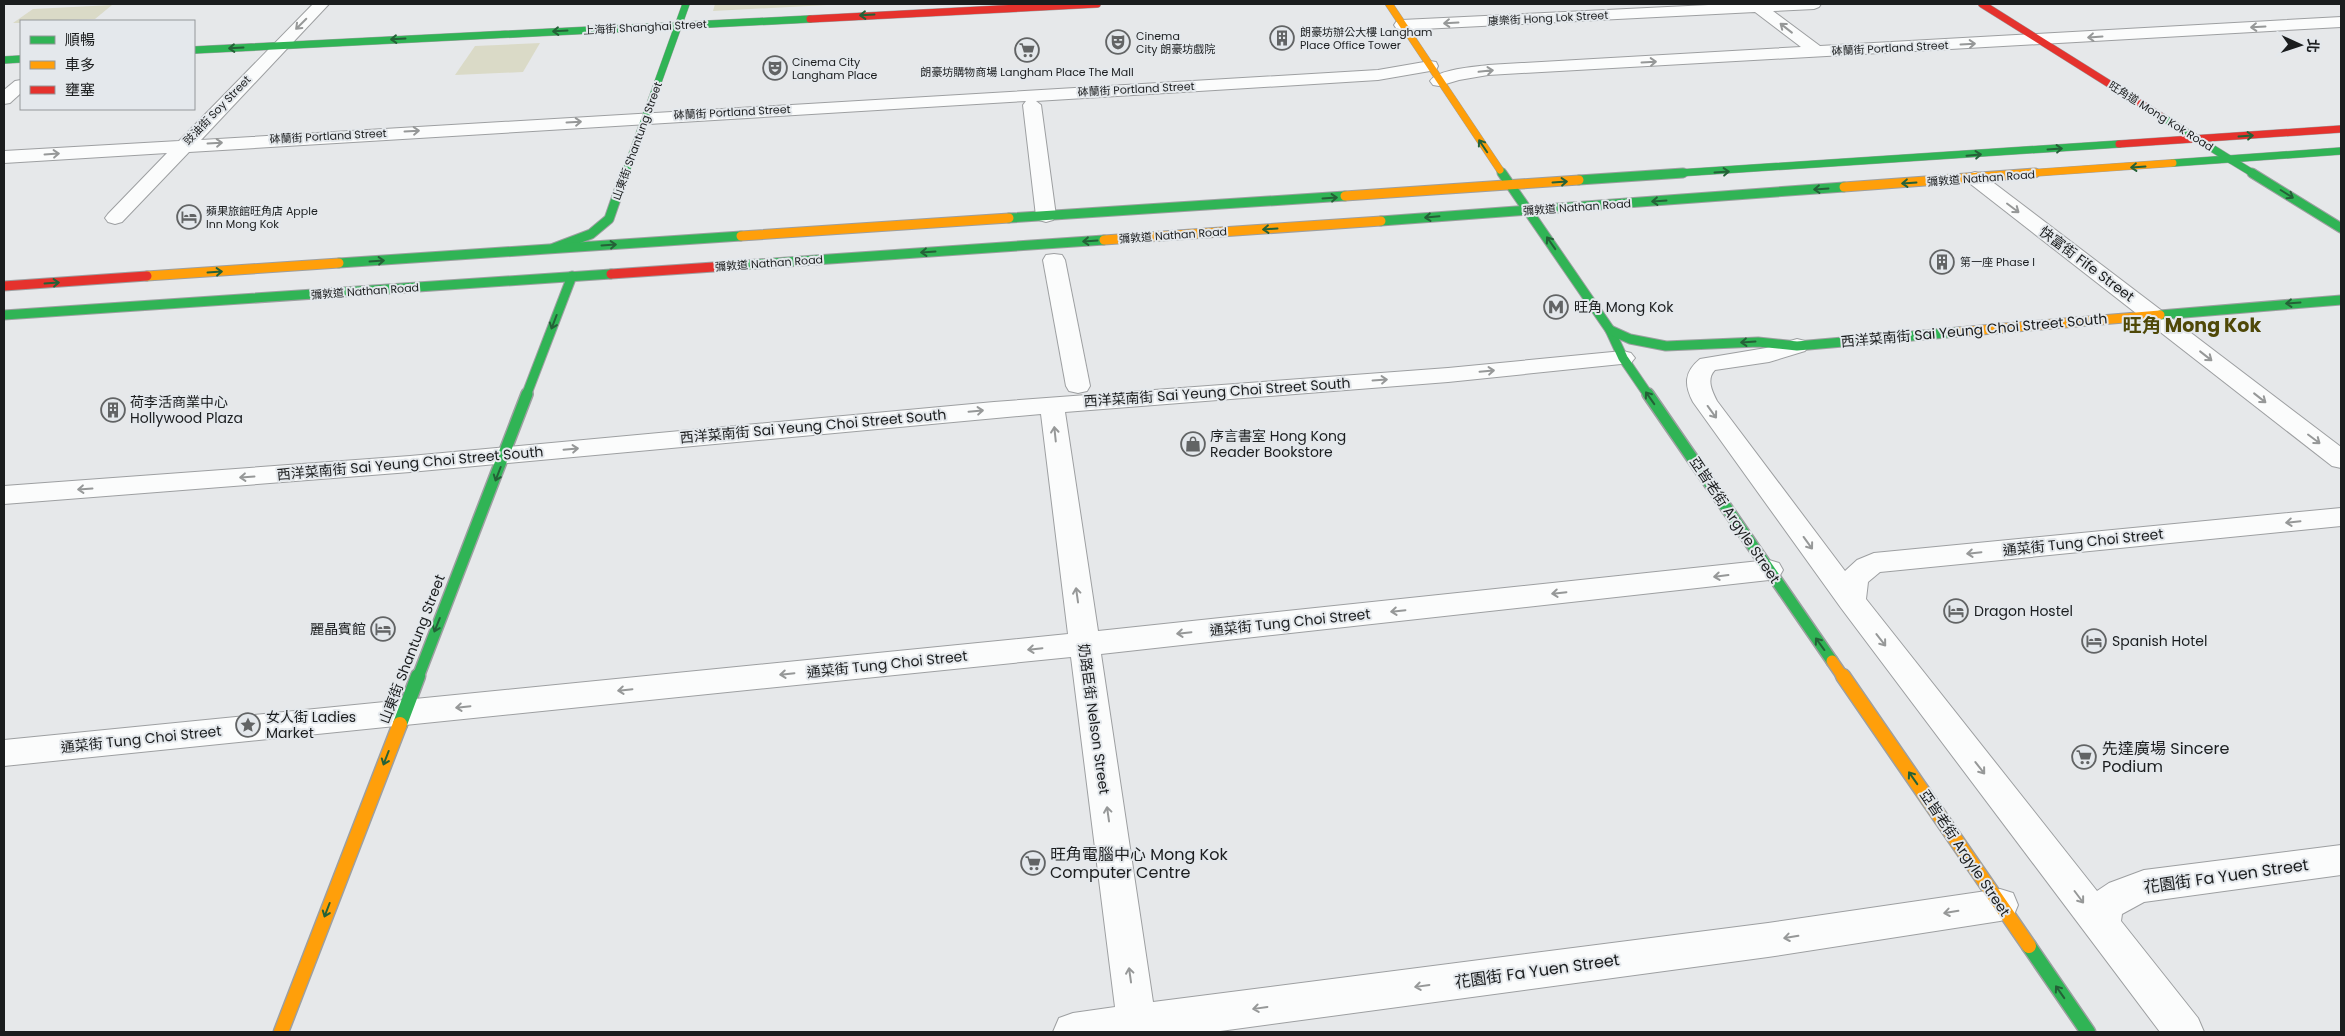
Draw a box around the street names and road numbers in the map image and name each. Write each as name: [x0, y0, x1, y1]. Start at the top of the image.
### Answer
street label: 康樂街 Hong Lok Street: [1487, 7, 1609, 29]
street label: 上海街 Shanghai Street: [583, 16, 707, 38]
street label: 砵蘭街 Portland Street: [1831, 37, 1949, 59]
street label: 豉油街 Soy Street: [180, 72, 254, 148]
street label: 旺角道 Mong Kok Road: [2106, 77, 2216, 155]
street label: 砵蘭街 Portland Street: [1077, 78, 1195, 100]
street label: 山東街 Shantung Street: [608, 80, 666, 202]
street label: 砵蘭街 Portland Street: [673, 101, 791, 123]
street label: 砵蘭街 Portland Street: [269, 125, 387, 147]
street label: 彌敦道 Nathan Road: [1926, 166, 2036, 190]
street label: 彌敦道 Nathan Road: [1522, 195, 1632, 219]
street label: 快富街 Fife Street: [2035, 222, 2139, 306]
street label: 彌敦道 Nathan Road: [1118, 223, 1228, 247]
street label: 彌敦道 Nathan Road: [714, 251, 824, 275]
street label: 彌敦道 Nathan Road: [310, 279, 420, 303]
street label: 西洋菜南街 Sai Yeung Choi Street South: [1840, 308, 2108, 352]
street label: 西洋菜南街 Sai Yeung Choi Street South: [1083, 373, 1351, 411]
street label: 西洋菜南街 Sai Yeung Choi Street South: [679, 404, 947, 448]
street label: 西洋菜南街 Sai Yeung Choi Street South: [276, 441, 544, 485]
street label: 亞皆老街 Argyle Street: [1685, 453, 1785, 587]
street label: 通菜街 Tung Choi Street: [2002, 524, 2164, 560]
street label: 山東街 Shantung Street: [374, 571, 450, 727]
street label: 通菜街 Tung Choi Street: [1209, 604, 1371, 640]
street label: 奶路臣街 Nelson Street: [1074, 643, 1114, 795]
street label: 通菜街 Tung Choi Street: [806, 646, 968, 682]
street label: 通菜街 Tung Choi Street: [60, 721, 222, 757]
street label: 亞皆老街 Argyle Street: [1915, 786, 2015, 920]
street label: 花園街 Fa Yuen Street: [2142, 853, 2310, 899]
street label: 花園街 Fa Yuen Street: [1453, 948, 1621, 994]

